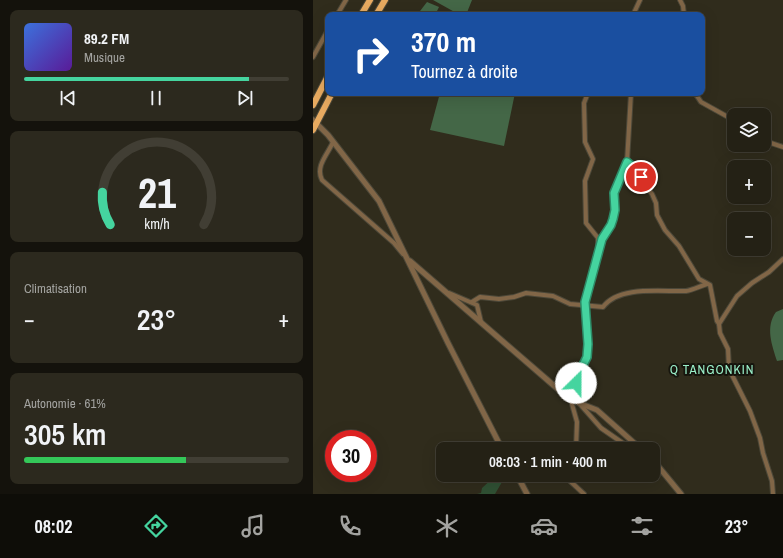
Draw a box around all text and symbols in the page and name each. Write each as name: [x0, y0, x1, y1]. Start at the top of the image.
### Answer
text: 370 m: [411, 23, 476, 61]
text: 89.2 FM: [84, 28, 129, 49]
icon: right: [345, 28, 397, 80]
text: Musique: [84, 49, 125, 66]
text: Tournez à droite: [411, 59, 518, 84]
icon: previous: [57, 87, 79, 109]
icon: pause: [145, 87, 167, 109]
icon: next: [234, 87, 256, 109]
map controls: [727, 108, 771, 256]
button: layers: [727, 108, 771, 152]
pin: [624, 160, 658, 194]
button: +: [727, 160, 771, 204]
text: 21: [138, 164, 175, 220]
icon: arrive: [630, 166, 652, 188]
button: −: [727, 212, 771, 256]
text: km/h: [144, 213, 169, 232]
text: Climatisation: [24, 280, 87, 297]
text: 23°: [137, 299, 176, 339]
text: −: [24, 304, 35, 334]
text: +: [278, 304, 289, 334]
district label: Q TANGONKIN: [670, 361, 754, 378]
position arrow: [555, 362, 597, 404]
text: Autonomie · 61%: [24, 395, 106, 412]
text: 305 km: [24, 414, 106, 454]
speed limit sign: 30: [325, 430, 377, 482]
text: 08:03 · 1 min · 400 m: [489, 451, 607, 472]
icon: directions: [142, 512, 170, 540]
icon: music: [239, 512, 267, 540]
icon: phone: [336, 512, 364, 540]
icon: climate: [433, 512, 461, 540]
icon: car: [530, 512, 558, 540]
icon: filters: [628, 512, 656, 540]
text: 08:02: [35, 514, 72, 539]
text: 23°: [725, 514, 748, 539]

